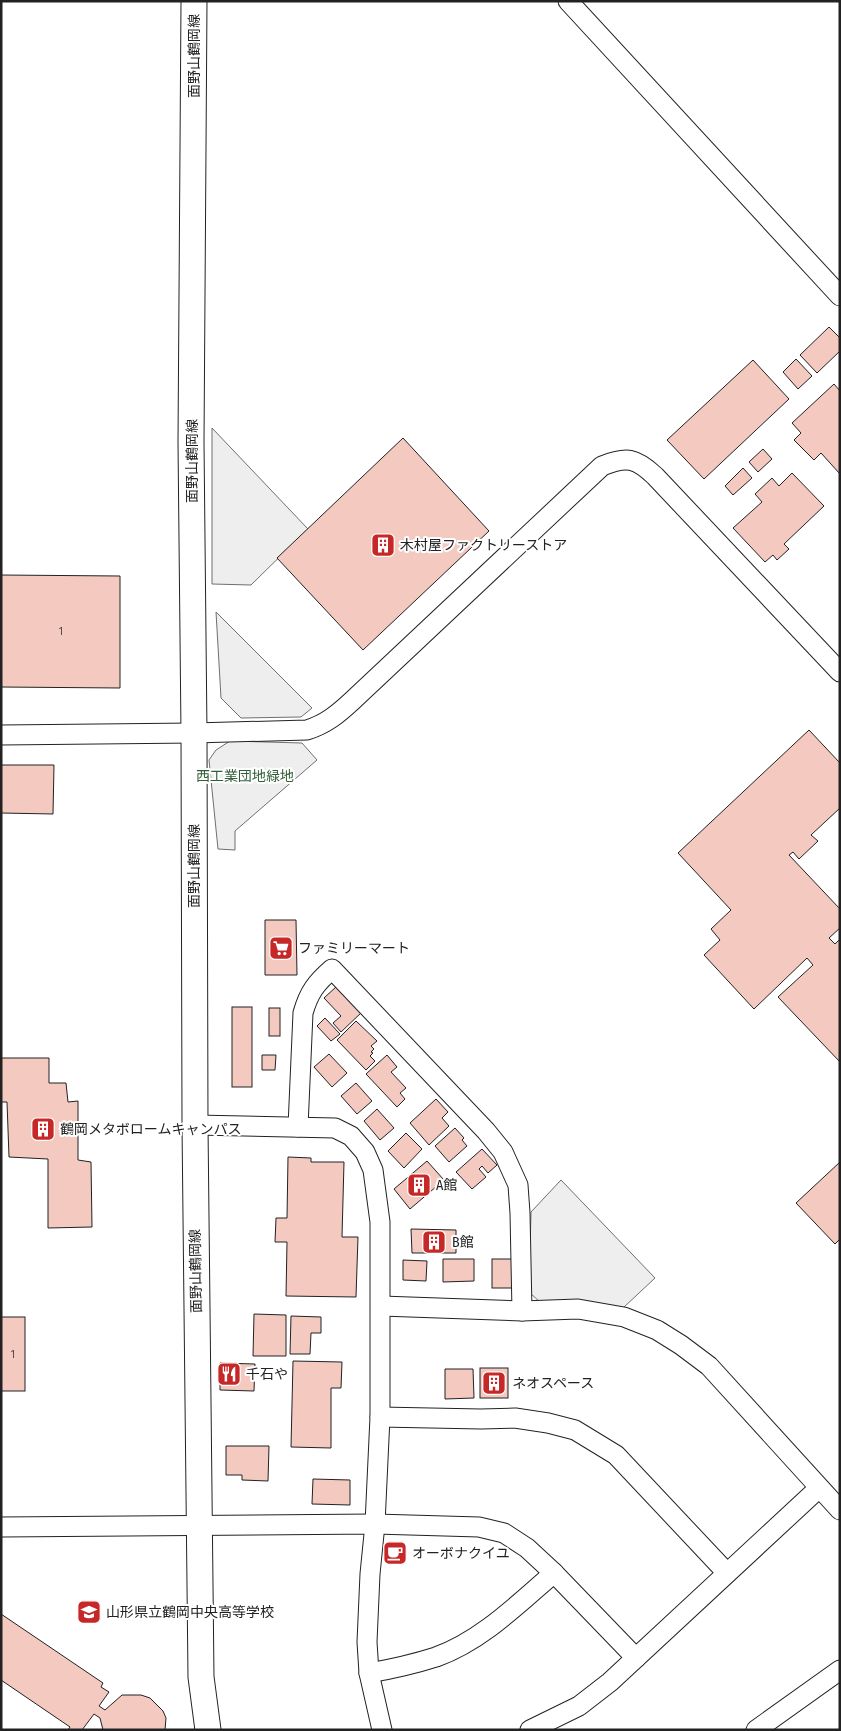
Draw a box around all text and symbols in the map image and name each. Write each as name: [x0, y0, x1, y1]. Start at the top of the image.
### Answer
street label: 面野山鶴岡線: [186, 14, 203, 98]
street label: 面野山鶴岡線: [184, 419, 201, 503]
building icon: 木村屋ファクトリーストア: [370, 532, 396, 558]
place label: 木村屋ファクトリーストア: [400, 537, 567, 554]
house number: 1: [59, 625, 63, 638]
park label: 西工業団地緑地: [196, 768, 294, 785]
street label: 面野山鶴岡線: [186, 824, 203, 908]
supermarket icon: ファミリーマート: [268, 935, 294, 961]
place label: ファミリーマート: [298, 940, 410, 957]
building icon: 鶴岡メタボロームキャンパス: [30, 1116, 56, 1142]
place label: 鶴岡メタボロームキャンパス: [60, 1121, 242, 1138]
building icon: A館: [406, 1172, 432, 1198]
place label: A館: [436, 1177, 457, 1194]
street label: 面野山鶴岡線: [187, 1229, 205, 1313]
building icon: B館: [421, 1229, 447, 1255]
place label: B館: [452, 1234, 474, 1251]
house number: 1: [11, 1348, 15, 1361]
restaurant icon: 千石や: [216, 1361, 242, 1387]
place label: 千石や: [246, 1366, 288, 1383]
building icon: ネオスペース: [481, 1370, 507, 1396]
place label: ネオスペース: [512, 1375, 594, 1392]
cafe icon: オーボナクイユ: [382, 1540, 408, 1566]
place label: オーボナクイユ: [412, 1545, 510, 1562]
school or university icon: 山形県立鶴岡中央高等学校: [76, 1599, 102, 1625]
place label: 山形県立鶴岡中央高等学校: [106, 1604, 274, 1621]

